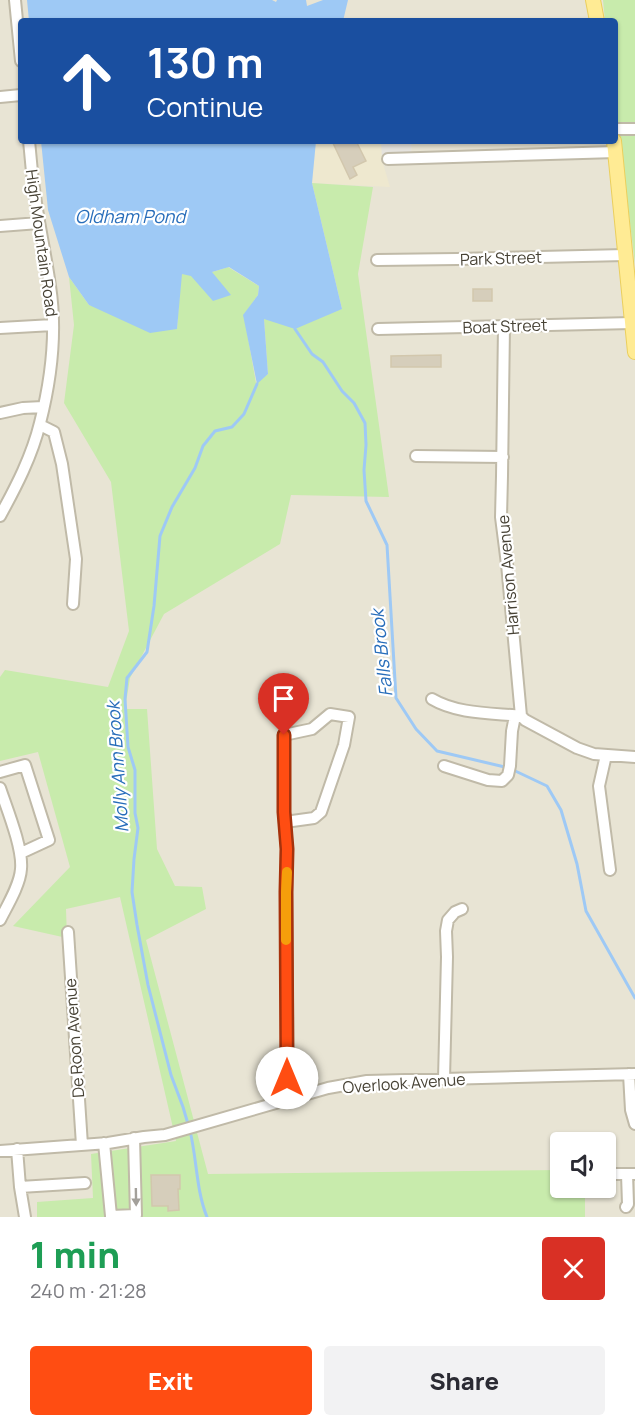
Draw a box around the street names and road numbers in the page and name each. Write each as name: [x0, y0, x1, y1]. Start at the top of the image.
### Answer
street label: High Mountain Road: [21, 168, 63, 318]
street label: Park Street: [460, 246, 542, 270]
street label: Boat Street: [462, 314, 548, 338]
street label: Harrison Avenue: [492, 514, 524, 636]
street label: De Roon Avenue: [59, 977, 89, 1099]
street label: Overlook Avenue: [342, 1068, 466, 1098]

